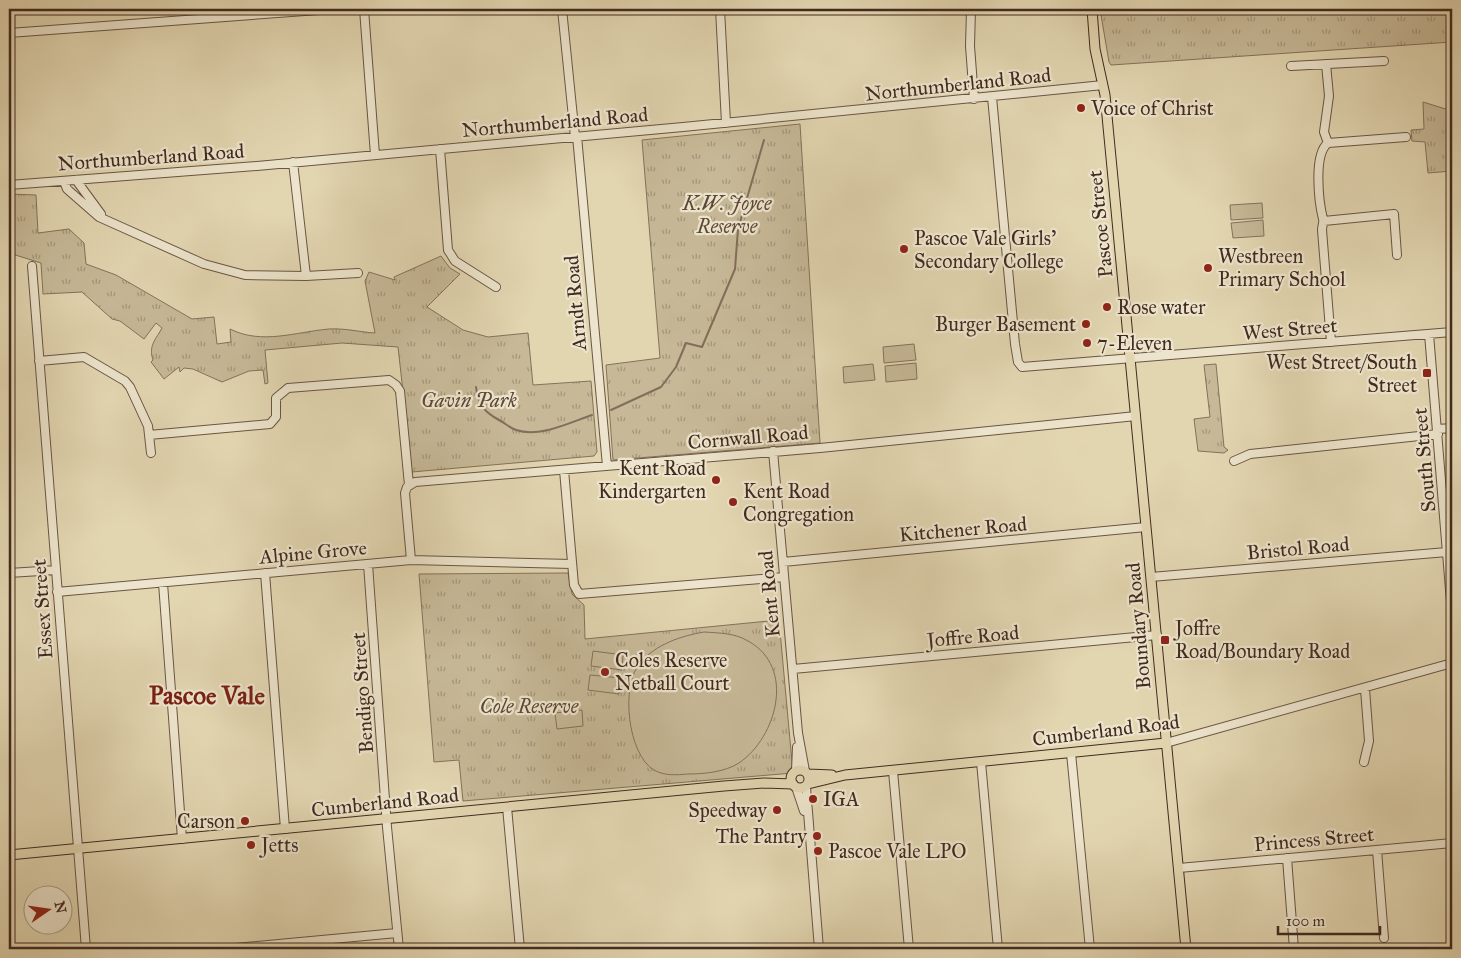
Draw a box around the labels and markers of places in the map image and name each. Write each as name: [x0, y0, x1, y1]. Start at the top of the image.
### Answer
place label: Voice of Christ: [1090, 96, 1214, 120]
marker: Voice of Christ: [1075, 102, 1087, 114]
place label: Pascoe Vale Girls' Secondary College: [914, 226, 1064, 274]
marker: Pascoe Vale Girls' Secondary College: [898, 243, 910, 255]
place label: Westbreen Primary School: [1218, 244, 1346, 291]
marker: Westbreen Primary School: [1202, 262, 1214, 274]
place label: Rose water: [1117, 295, 1206, 319]
marker: Rose water: [1101, 301, 1113, 313]
place label: Burger Basement: [935, 312, 1076, 337]
marker: Burger Basement: [1080, 318, 1092, 330]
place label: 7-Eleven: [1097, 331, 1172, 355]
marker: 7-Eleven: [1081, 337, 1093, 349]
place label: West Street/South Street: [1266, 350, 1417, 397]
marker: West Street/South Street: [1421, 367, 1433, 379]
place label: Kent Road Kindergarten: [598, 456, 706, 504]
marker: Kent Road Kindergarten: [710, 474, 722, 486]
place label: Kent Road Congregation: [743, 479, 854, 527]
marker: Kent Road Congregation: [727, 496, 739, 508]
place label: Joffre Road/Boundary Road: [1173, 616, 1350, 663]
marker: Joffre Road/Boundary Road: [1159, 634, 1171, 646]
place label: Coles Reserve Netball Court: [615, 648, 729, 695]
marker: Coles Reserve Netball Court: [599, 666, 611, 678]
place label: IGA: [823, 787, 860, 811]
marker: IGA: [807, 793, 819, 805]
place label: Speedway: [688, 798, 768, 822]
marker: Speedway: [771, 804, 783, 816]
place label: Carson: [177, 809, 235, 833]
marker: Carson: [239, 815, 251, 827]
place label: The Pantry: [715, 824, 808, 848]
marker: The Pantry: [811, 830, 823, 842]
place label: Jetts: [259, 833, 299, 858]
marker: Jetts: [245, 839, 257, 851]
place label: Pascoe Vale LPO: [828, 839, 966, 863]
marker: Pascoe Vale LPO: [812, 845, 824, 857]

